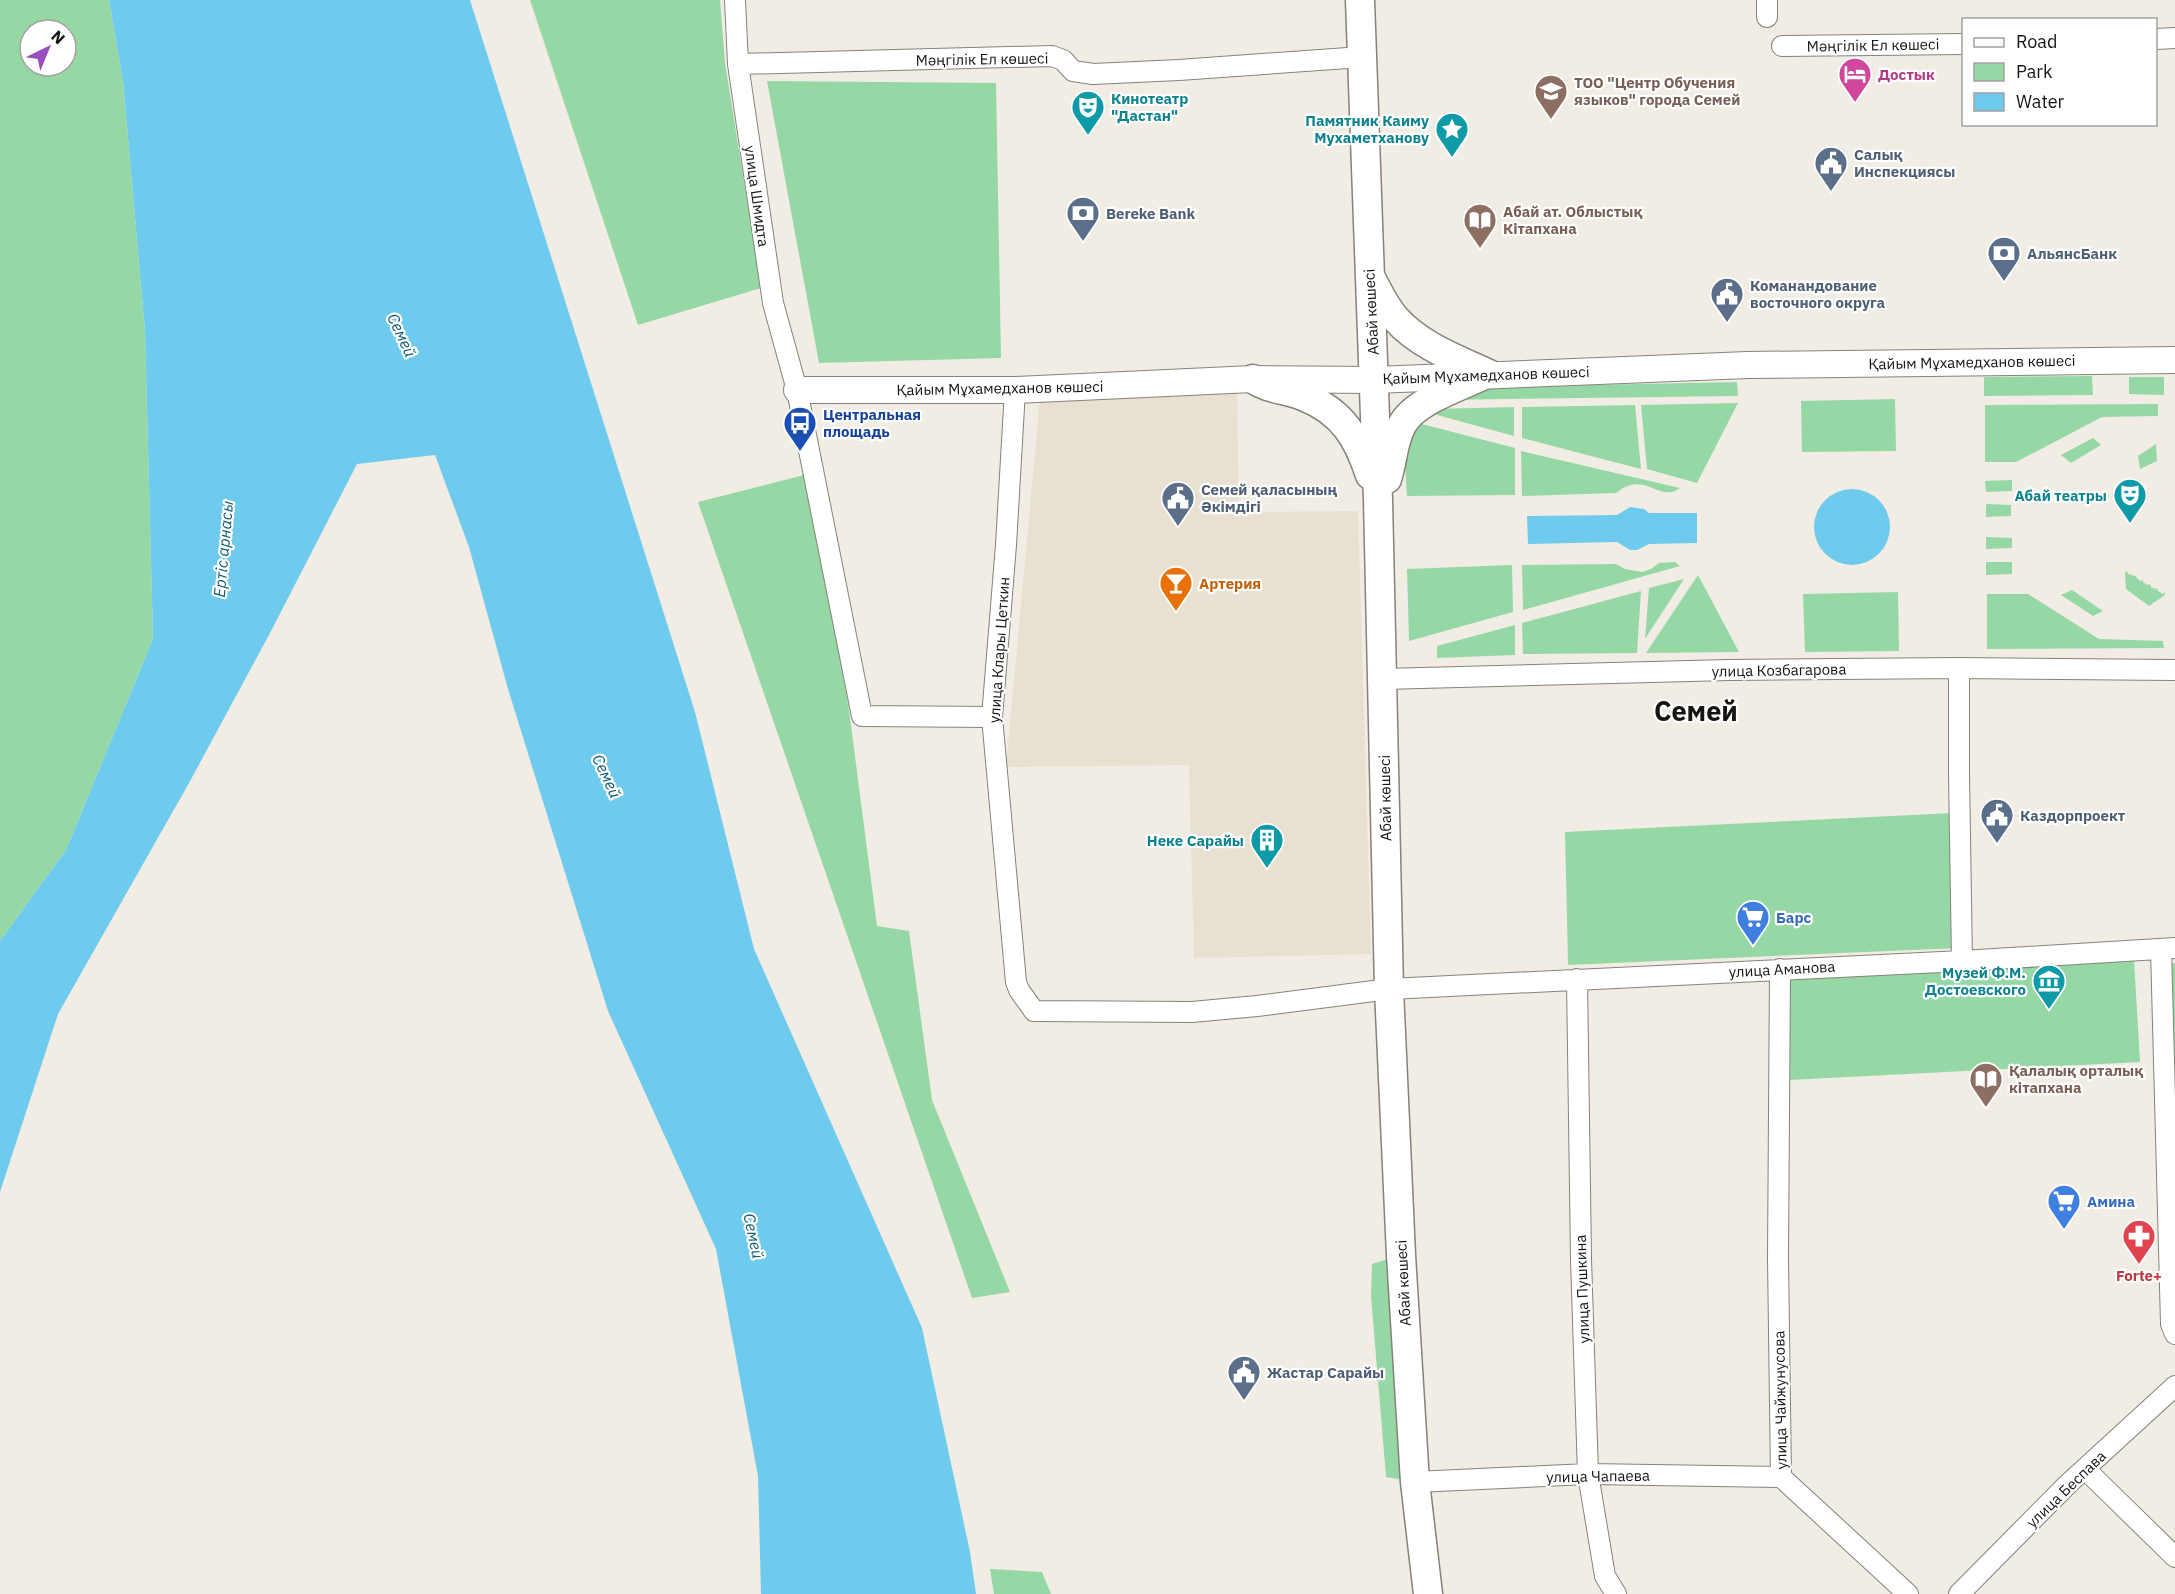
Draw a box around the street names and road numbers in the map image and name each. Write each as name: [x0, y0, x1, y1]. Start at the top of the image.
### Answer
street label: Мәңгілік Ел көшесі: [1807, 34, 1939, 56]
street label: Мәңгілік Ел көшесі: [916, 48, 1048, 70]
street label: улица Шмидта: [740, 144, 774, 248]
street label: Абай көшесі: [1359, 268, 1383, 356]
street label: Қайым Мұхамедханов көшесі: [1868, 351, 2076, 373]
street label: Қайым Мұхамедханов көшесі: [1382, 362, 1590, 388]
street label: Қайым Мұхамедханов көшесі: [896, 377, 1104, 399]
street label: улица Клары Цеткин: [984, 576, 1014, 724]
street label: улица Козбагарова: [1712, 659, 1846, 681]
street label: Абай көшесі: [1375, 755, 1395, 841]
street label: улица Аманова: [1728, 957, 1836, 981]
street label: улица Пушкина: [1571, 1234, 1593, 1344]
street label: Абай көшесі: [1391, 1239, 1415, 1327]
street label: улица Чайжунусова: [1769, 1330, 1791, 1470]
street label: улица Беспава: [2022, 1446, 2110, 1532]
street label: улица Чапаева: [1546, 1466, 1650, 1486]

